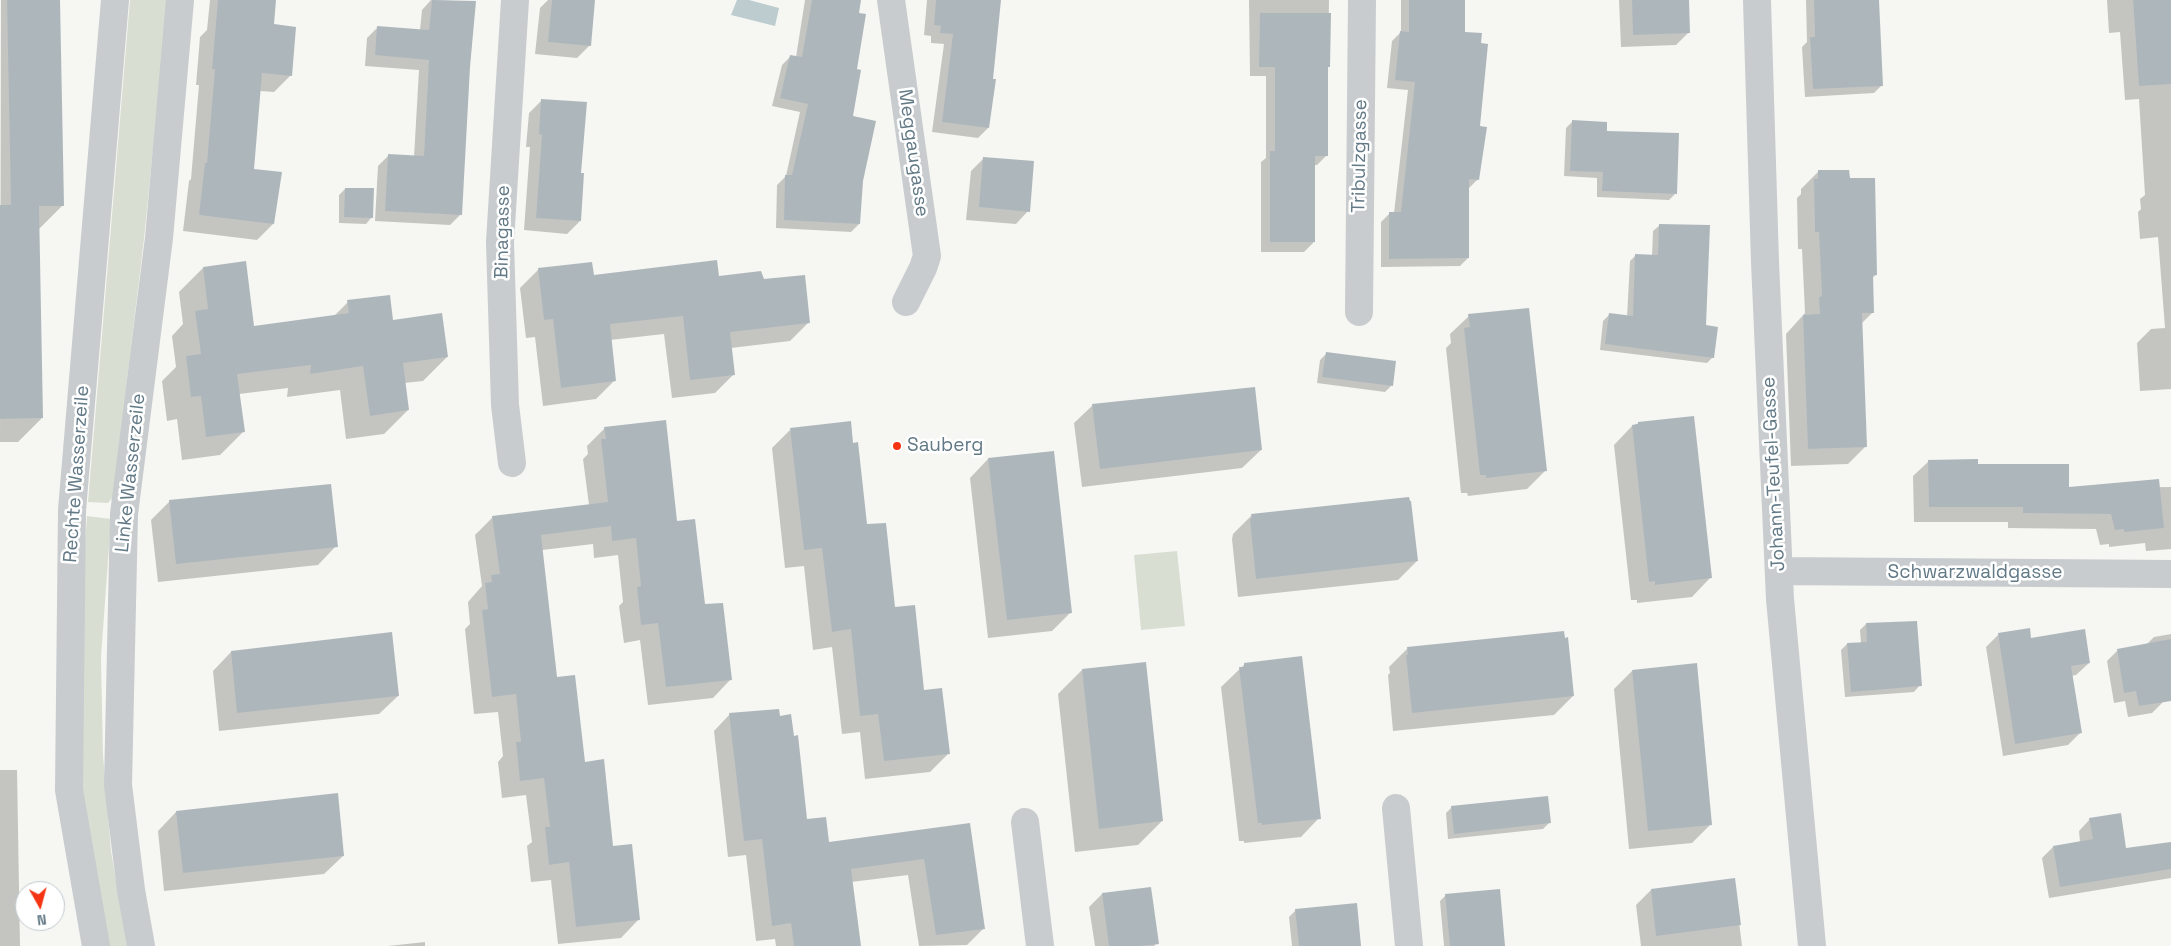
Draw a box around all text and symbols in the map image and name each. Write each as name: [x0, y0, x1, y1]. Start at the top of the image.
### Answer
street label: Meggaugasse: [893, 88, 933, 218]
street label: Tribulzgasse: [1348, 99, 1372, 213]
street label: Binagasse: [491, 185, 515, 279]
street label: Johann-Teufel-Gasse: [1758, 376, 1790, 572]
street label: Rechte Wasserzeile: [59, 385, 95, 563]
street label: Linke Wasserzeile: [111, 392, 151, 554]
place label: Sauberg: [907, 435, 983, 457]
marker: Sauberg: [891, 440, 903, 452]
street label: Schwarzwaldgasse: [1888, 562, 2062, 584]
north arrow: [15, 881, 65, 931]
text: N: [36, 910, 47, 929]

